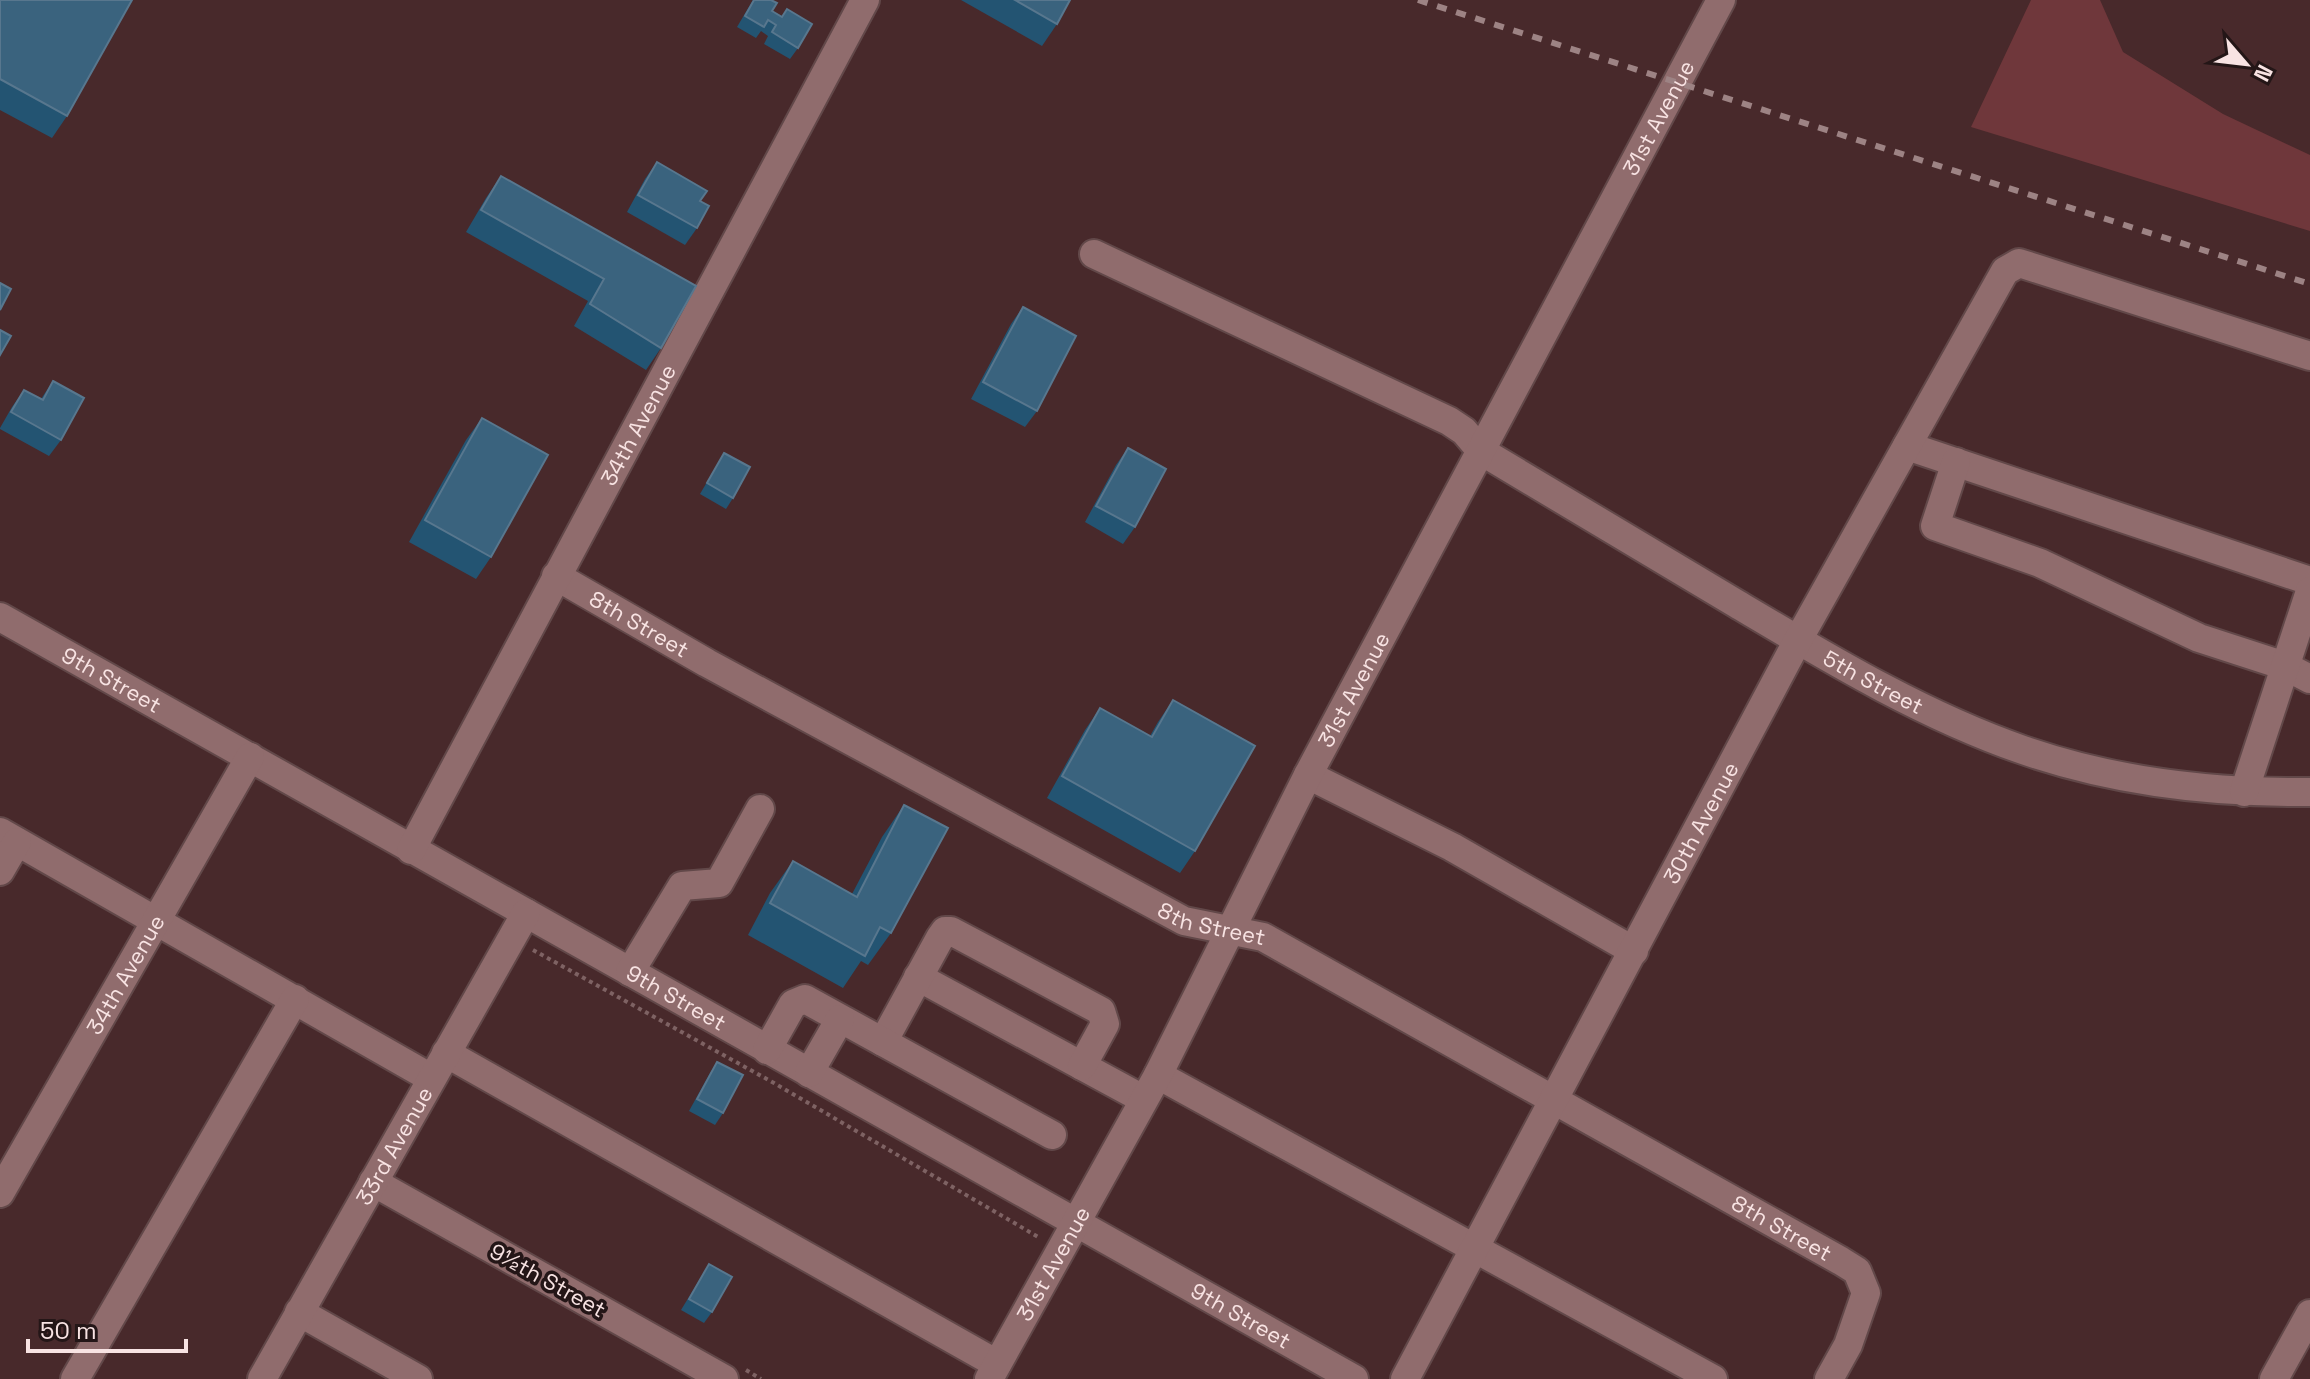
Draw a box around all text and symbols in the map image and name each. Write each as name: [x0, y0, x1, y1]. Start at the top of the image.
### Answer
north arrow: [2206, 24, 2286, 104]
street label: 31st Avenue: [1616, 55, 1700, 180]
text: N: [2248, 60, 2279, 86]
street label: 34th Avenue: [594, 359, 682, 490]
street label: 8th Street: [584, 584, 694, 664]
street label: 31st Avenue: [1311, 627, 1396, 752]
street label: 9th Street: [57, 641, 166, 719]
street label: 5th Street: [1818, 644, 1928, 720]
street label: 30th Avenue: [1657, 757, 1745, 889]
street label: 8th Street: [1153, 896, 1268, 951]
street label: 34th Avenue: [80, 909, 171, 1039]
street label: 9th Street: [621, 958, 731, 1037]
street label: 33rd Avenue: [349, 1082, 439, 1210]
street label: 8th Street: [1727, 1189, 1837, 1267]
street label: 31st Avenue: [1010, 1201, 1096, 1326]
street label: 9½th Street: [485, 1237, 611, 1323]
street label: 9th Street: [1186, 1276, 1296, 1355]
scale bar: [28, 1303, 186, 1353]
text: 50 m: [40, 1315, 97, 1346]

